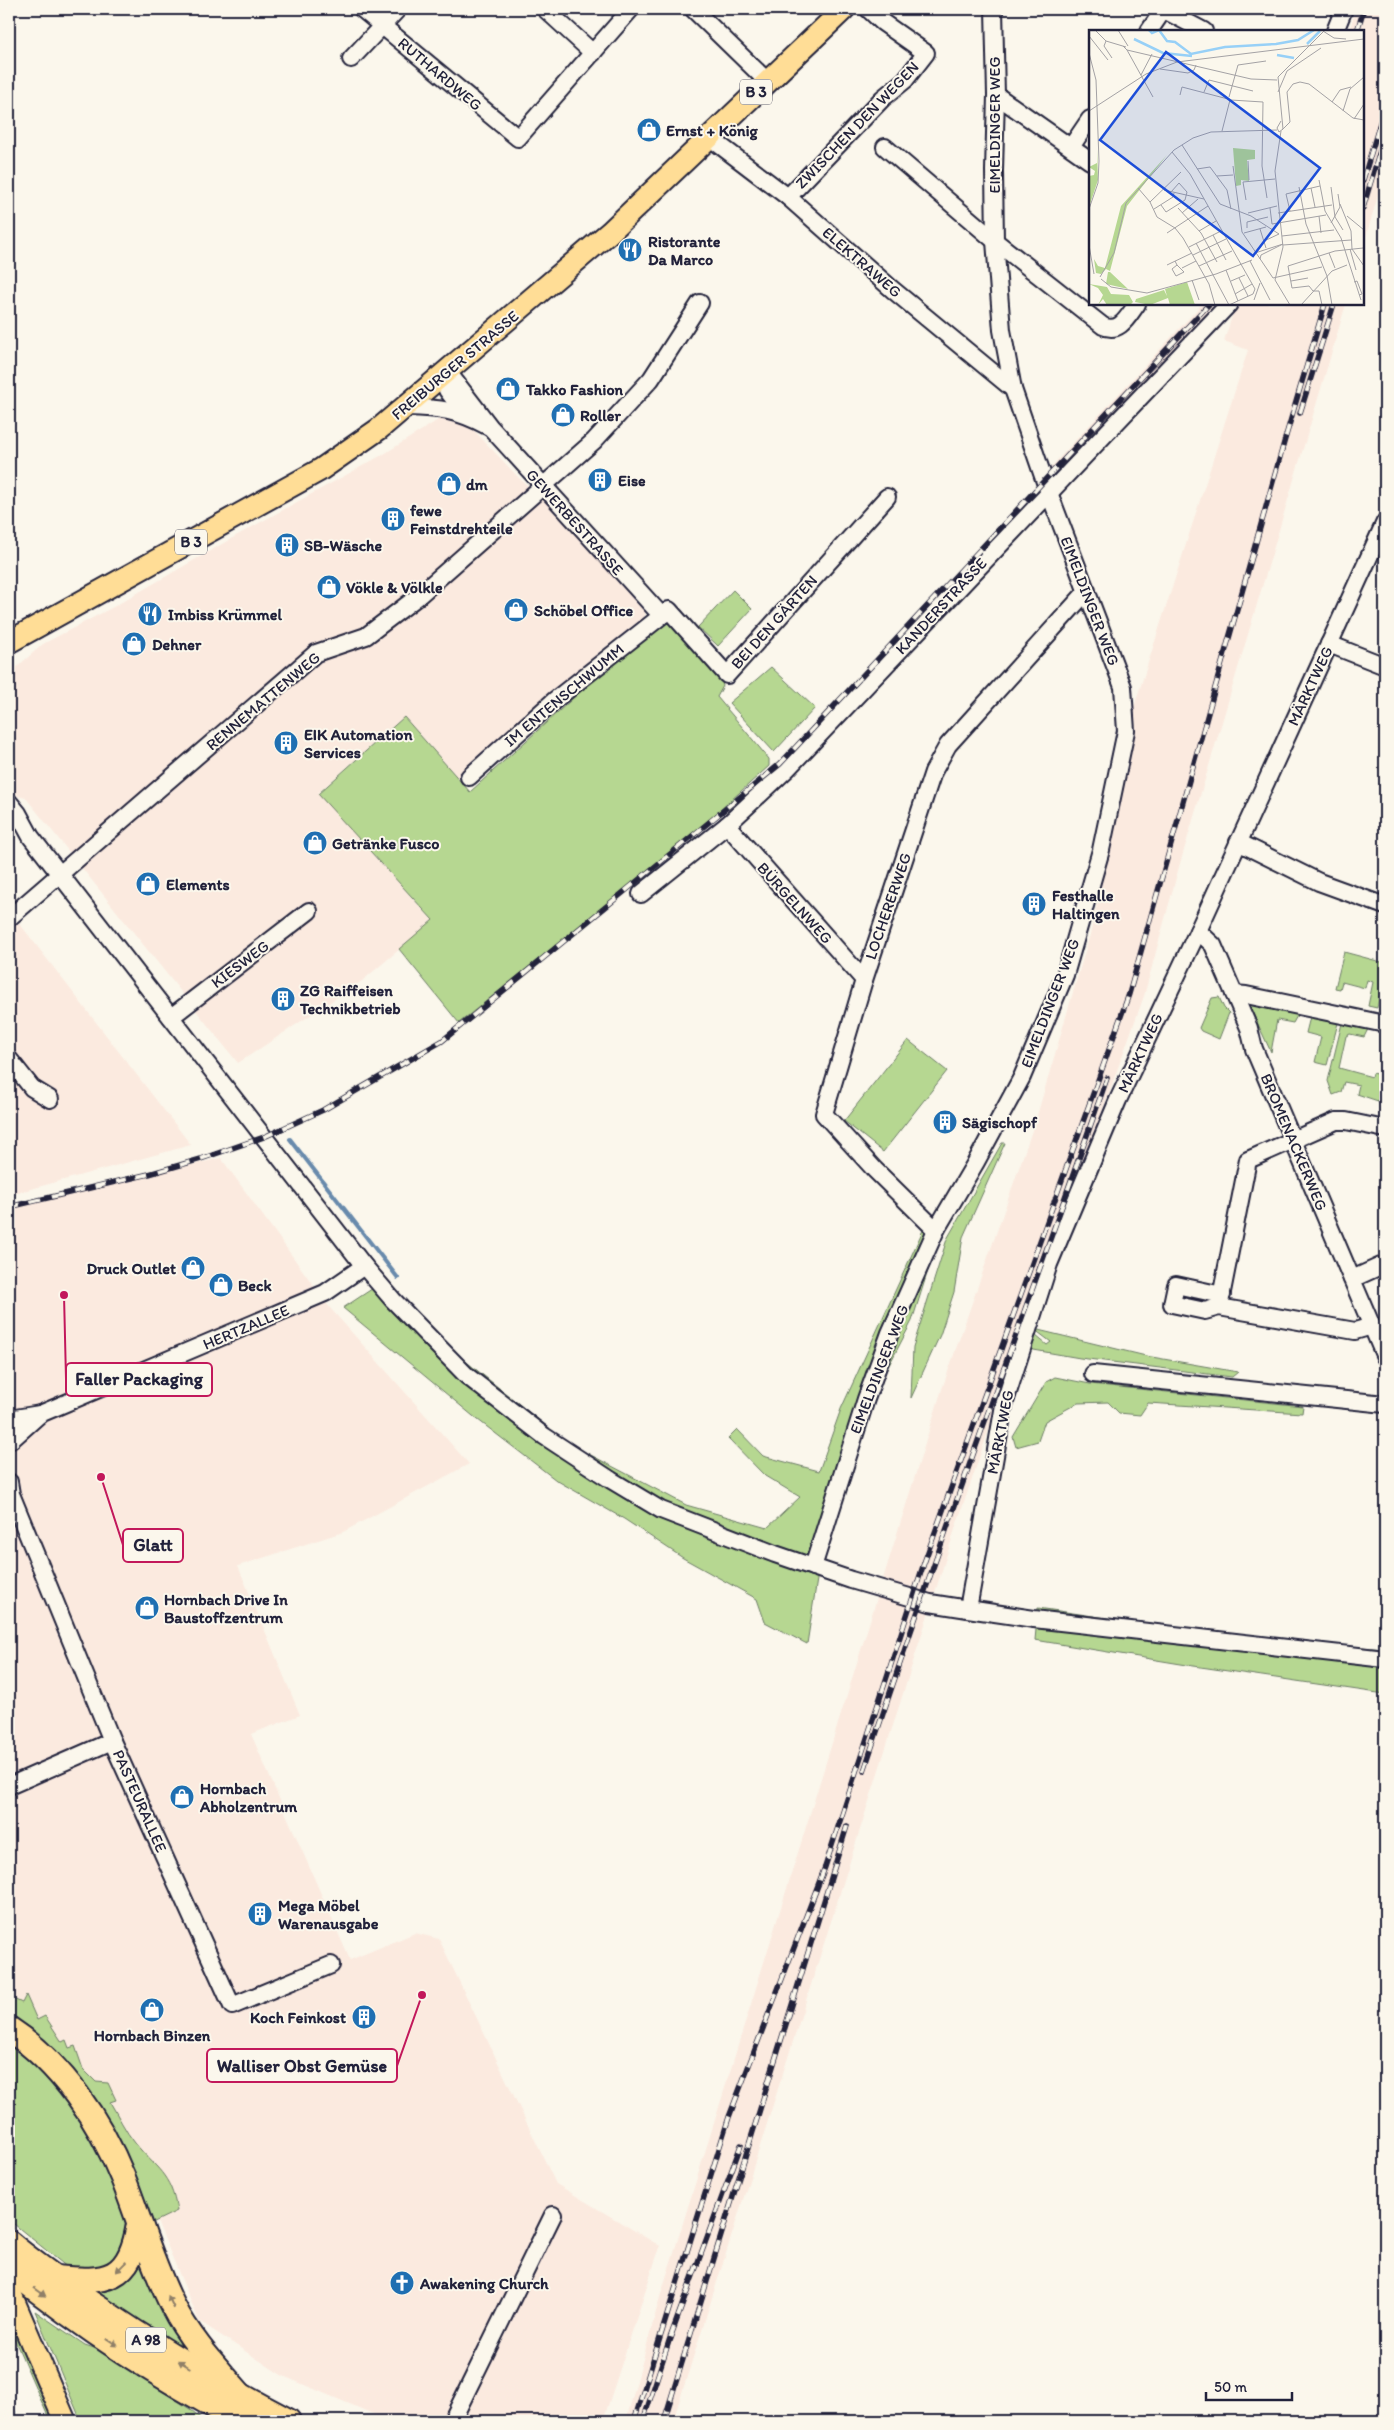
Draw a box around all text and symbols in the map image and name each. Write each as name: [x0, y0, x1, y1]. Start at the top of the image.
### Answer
inset map: [1089, 30, 1364, 305]
street label: RUTHARDWEG: [394, 33, 486, 115]
street label: ZWISCHEN DEN WEGEN: [791, 57, 923, 193]
street label: EIMELDINGER WEG: [985, 57, 1004, 193]
road number: B 3: [740, 80, 772, 104]
shop icon: Ernst + König: [636, 117, 662, 143]
place label: Ernst + König: [666, 121, 759, 141]
street label: ELEKTRAWEG: [819, 223, 905, 301]
place label: Ristorante Da Marco: [648, 232, 721, 269]
restaurant icon: Ristorante Da Marco: [617, 237, 643, 263]
street label: FREIBURGER STRASSE: [388, 306, 523, 424]
shop icon: Takko Fashion: [495, 376, 521, 402]
place label: Takko Fashion: [525, 380, 624, 399]
shop icon: Roller: [550, 402, 576, 428]
place label: Roller: [580, 406, 621, 425]
street label: GEWERBESTRASSE: [522, 465, 628, 579]
building icon: Eise: [587, 467, 613, 493]
shop icon: dm: [436, 471, 462, 497]
place label: Eise: [618, 471, 646, 490]
place label: dm: [466, 475, 488, 494]
place label: fewe Feinstdrehteile: [410, 501, 513, 538]
building icon: fewe Feinstdrehteile: [380, 506, 406, 532]
road number: B 3: [175, 530, 207, 554]
building icon: SB-Wäsche: [274, 532, 300, 558]
street label: EIMELDINGER WEG: [1057, 534, 1123, 668]
place label: SB-Wäsche: [304, 536, 382, 555]
street label: KANDERSTRASSE: [891, 554, 991, 658]
street label: BEI DEN GÄRTEN: [727, 571, 821, 673]
shop icon: Vökle & Völkle: [316, 574, 342, 600]
place label: Vökle & Völkle: [346, 578, 443, 597]
shop icon: Schöbel Office: [503, 597, 529, 623]
restaurant icon: Imbiss Krümmel: [137, 601, 163, 627]
place label: Schöbel Office: [534, 601, 634, 620]
place label: Imbiss Krümmel: [168, 605, 282, 624]
shop icon: Dehner: [121, 631, 147, 657]
place label: Dehner: [152, 635, 202, 654]
street label: IM ENTENSCHWUMM: [500, 639, 628, 751]
street label: MÄRKTWEG: [1283, 643, 1337, 729]
street label: RENNEMATTENWEG: [202, 648, 324, 754]
place label: EIK Automation Services: [304, 725, 413, 762]
building icon: EIK Automation Services: [273, 730, 299, 756]
shop icon: Getränke Fusco: [302, 830, 328, 856]
place label: Getränke Fusco: [332, 834, 440, 853]
street label: LOCHERERWEG: [861, 850, 915, 962]
street label: BÜRGELNWEG: [753, 858, 837, 948]
shop icon: Elements: [135, 871, 161, 897]
place label: Elements: [166, 875, 230, 894]
place label: Festhalle Haltingen: [1052, 886, 1120, 924]
building icon: Festhalle Haltingen: [1021, 891, 1047, 917]
street label: KIESWEG: [207, 936, 273, 992]
street label: EIMELDINGER WEG: [1017, 936, 1083, 1070]
place label: ZG Raiffeisen Technikbetrieb: [299, 981, 401, 1018]
building icon: ZG Raiffeisen Technikbetrieb: [270, 986, 296, 1012]
street label: MÄRKTWEG: [1113, 1010, 1167, 1096]
street label: BROMENACKERWEG: [1257, 1071, 1331, 1213]
building icon: Sägischopf: [932, 1109, 958, 1135]
place label: Sägischopf: [962, 1113, 1038, 1133]
shop icon: Druck Outlet: [180, 1255, 206, 1281]
place label: Druck Outlet: [86, 1259, 176, 1278]
shop icon: Beck: [208, 1272, 234, 1298]
place label: Beck: [238, 1276, 272, 1295]
street label: HERTZALLEE: [200, 1300, 292, 1354]
street label: EIMELDINGER WEG: [846, 1302, 912, 1436]
callout: Faller Packaging: [66, 1363, 212, 1396]
text: Faller Packaging: [75, 1368, 204, 1390]
street label: MÄRKTWEG: [983, 1388, 1017, 1476]
callout: Glatt: [123, 1529, 183, 1562]
text: Glatt: [133, 1534, 173, 1556]
place label: Hornbach Drive In Baustoffzentrum: [164, 1590, 288, 1627]
shop icon: Hornbach Drive In Baustoffzentrum: [134, 1595, 160, 1621]
street label: PASTEURALLEE: [109, 1747, 171, 1855]
place label: Hornbach Abholzentrum: [199, 1779, 297, 1816]
shop icon: Hornbach Abholzentrum: [169, 1784, 195, 1810]
place label: Mega Möbel Warenausgabe: [278, 1896, 379, 1934]
building icon: Mega Möbel Warenausgabe: [247, 1901, 273, 1927]
shop icon: Hornbach Binzen: [139, 1997, 165, 2023]
building icon: Koch Feinkost: [351, 2004, 377, 2030]
place label: Koch Feinkost: [250, 2008, 346, 2027]
place label: Hornbach Binzen: [94, 2026, 211, 2045]
callout: Walliser Obst Gemüse: [207, 2049, 397, 2082]
text: Walliser Obst Gemüse: [217, 2055, 388, 2077]
one-way arrow: [115, 2261, 127, 2273]
church icon: Awakening Church: [389, 2270, 415, 2296]
place label: Awakening Church: [419, 2274, 549, 2294]
one-way arrow: [33, 2287, 46, 2297]
one-way arrow: [167, 2294, 175, 2309]
road number: A 98: [126, 2328, 166, 2352]
one-way arrow: [105, 2337, 118, 2347]
one-way arrow: [177, 2359, 191, 2368]
scale bar: [1206, 2370, 1293, 2402]
text: 50 m: [1214, 2378, 1247, 2396]

